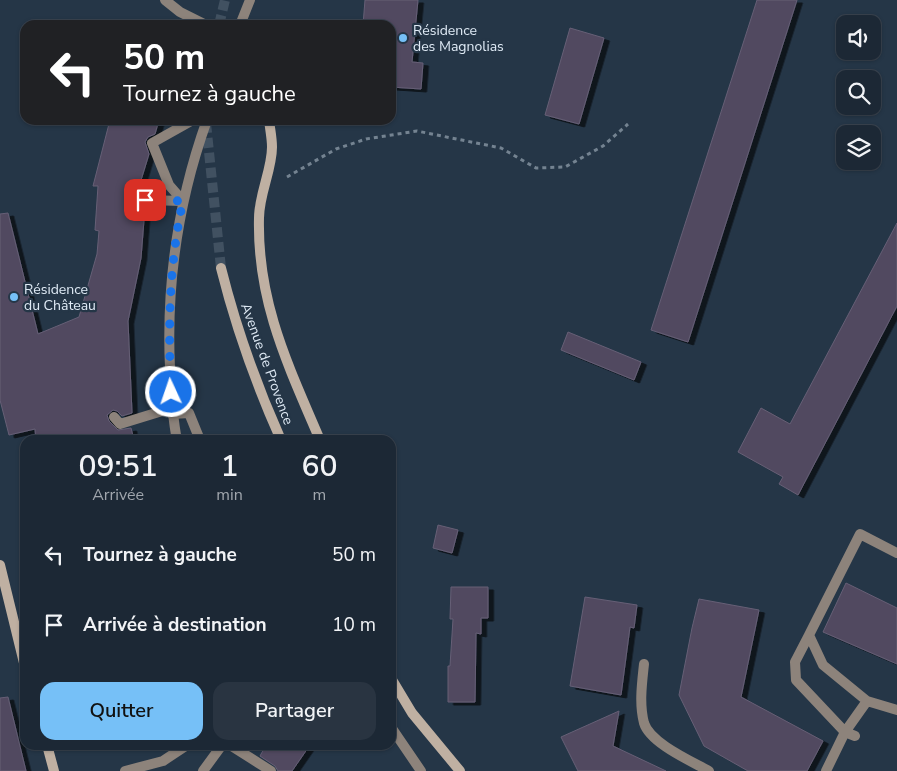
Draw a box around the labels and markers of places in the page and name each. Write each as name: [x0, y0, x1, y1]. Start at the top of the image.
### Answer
place label: Résidence des Magnolias: [413, 21, 504, 56]
marker: Résidence des Magnolias: [397, 32, 409, 44]
pin: [124, 179, 166, 221]
place label: Résidence du Château: [24, 280, 96, 315]
marker: Résidence du Château: [8, 291, 20, 303]

